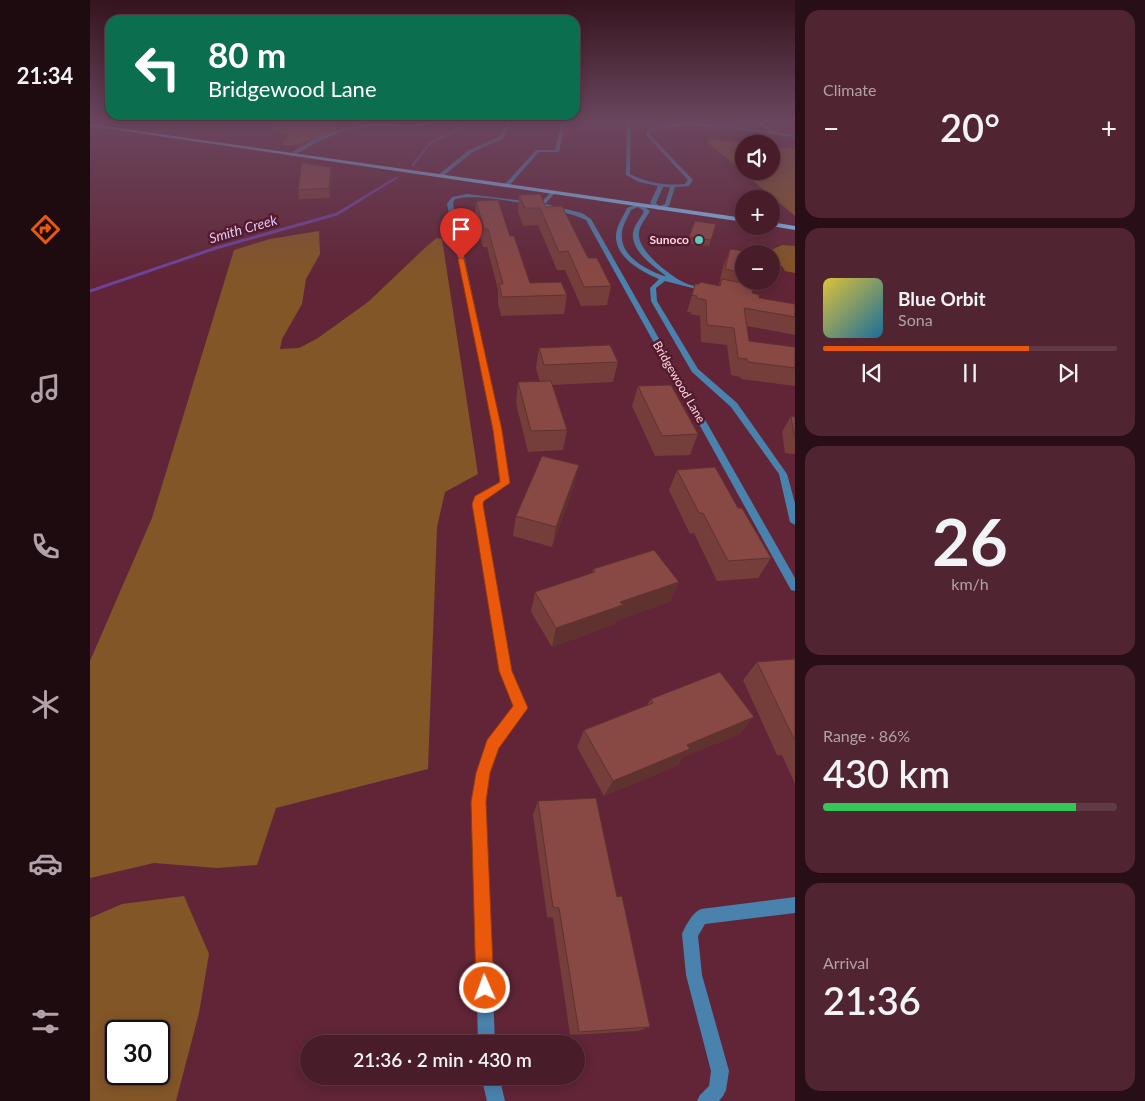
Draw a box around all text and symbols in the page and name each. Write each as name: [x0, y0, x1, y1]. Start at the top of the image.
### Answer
text: 80 m: [208, 33, 286, 75]
icon: left: [125, 35, 190, 100]
text: 21:34: [17, 62, 73, 89]
text: Bridgewood Lane: [208, 75, 377, 102]
text: Climate: [823, 80, 876, 99]
text: 20°: [940, 104, 1000, 150]
text: −: [823, 111, 839, 145]
text: +: [1101, 111, 1117, 145]
map controls: [735, 135, 780, 290]
button: sound: [735, 135, 780, 180]
button: +: [735, 190, 780, 235]
pin: [440, 208, 482, 259]
water label: Smith Creek: [207, 211, 279, 246]
icon: directions: [28, 212, 63, 247]
icon: arrive: [447, 215, 475, 243]
place label: Sunoco: [650, 232, 689, 247]
marker: Sunoco: [693, 234, 705, 246]
button: −: [735, 245, 780, 290]
text: Blue Orbit: [898, 287, 986, 310]
text: Sona: [898, 310, 933, 329]
street label: Bridgewood Lane: [650, 338, 709, 425]
icon: previous: [858, 359, 886, 387]
icon: pause: [956, 359, 984, 387]
icon: next: [1054, 359, 1082, 387]
icon: music: [28, 371, 63, 406]
text: 26: [932, 502, 1008, 580]
icon: phone: [28, 529, 63, 564]
text: km/h: [951, 574, 989, 593]
icon: climate: [28, 687, 63, 722]
text: Range · 86%: [823, 726, 910, 745]
text: 430 km: [823, 750, 950, 796]
icon: car: [28, 846, 63, 881]
text: Arrival: [823, 953, 869, 972]
position arrow: [458, 961, 510, 1013]
text: 21:36: [823, 977, 921, 1023]
icon: filters: [28, 1004, 63, 1039]
speed limit sign: 30: [105, 1020, 170, 1085]
text: 21:36 · 2 min · 430 m: [353, 1048, 532, 1071]

